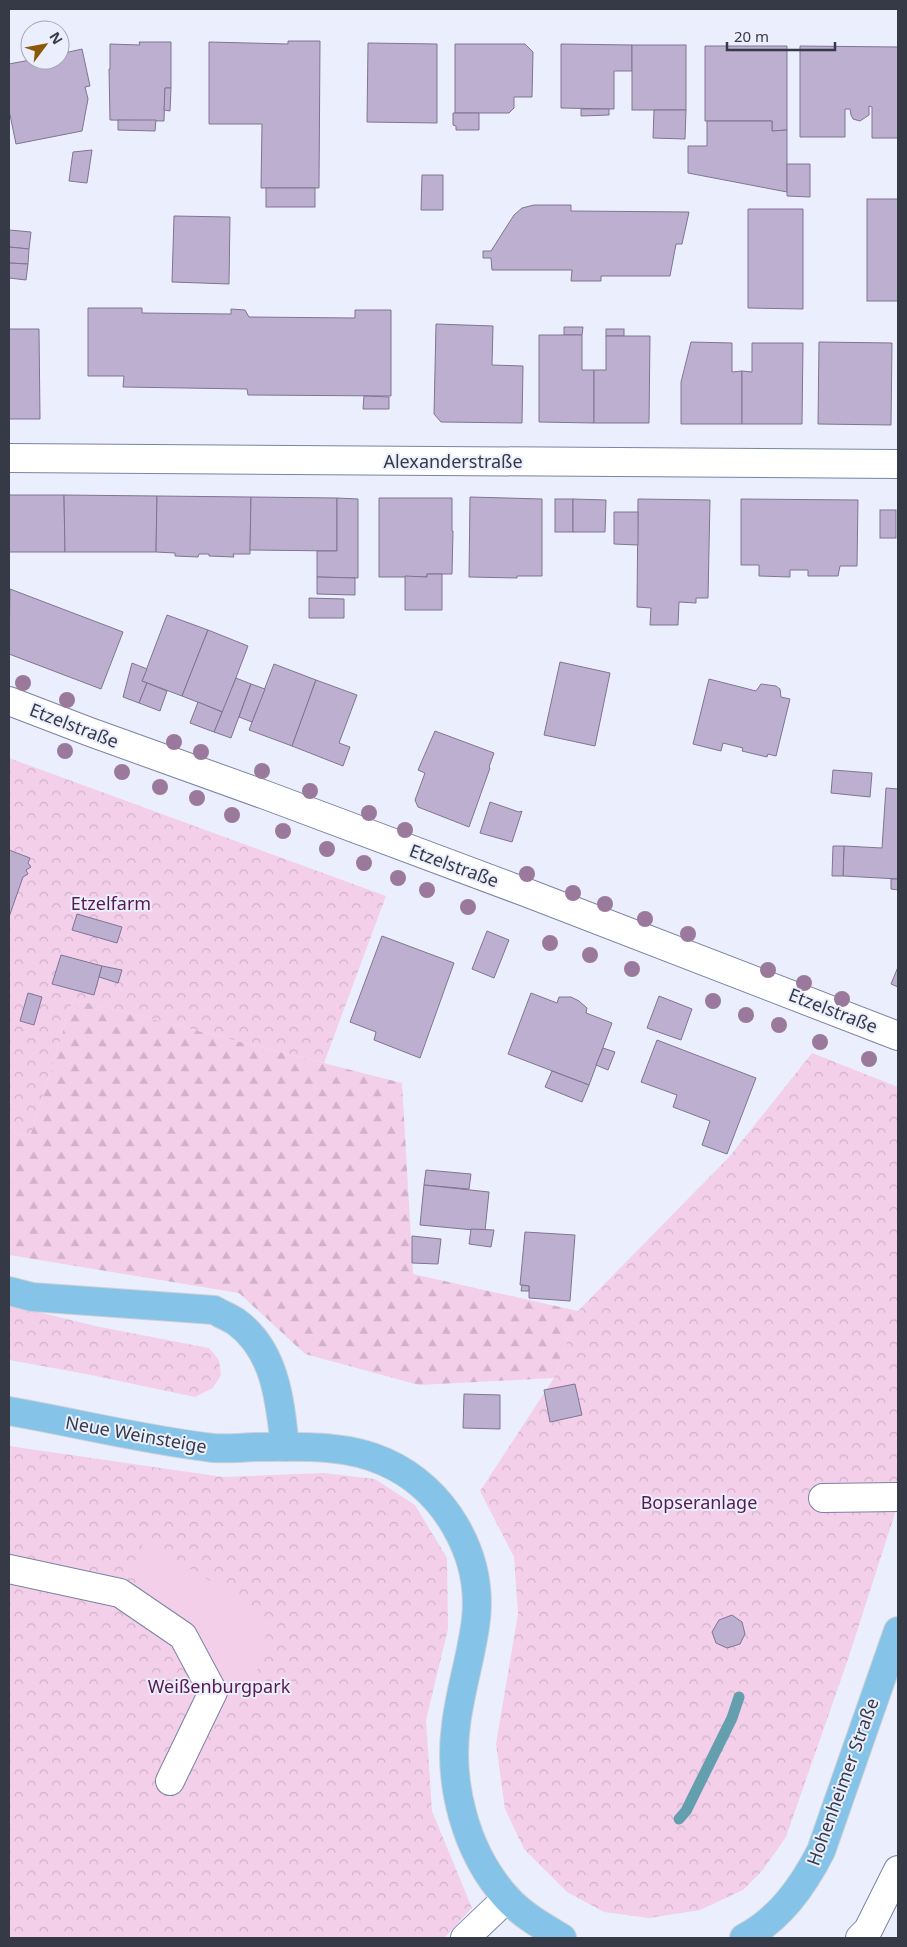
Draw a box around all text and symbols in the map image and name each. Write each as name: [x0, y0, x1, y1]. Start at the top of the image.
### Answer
north arrow: [20, 20, 70, 70]
scale bar: [727, 20, 834, 52]
text: 20 m: [734, 26, 769, 46]
text: N: [45, 28, 68, 48]
street label: Alexanderstraße: [383, 449, 523, 473]
street label: Etzelstraße: [26, 697, 122, 753]
street label: Etzelstraße: [406, 838, 502, 892]
park label: Etzelfarm: [71, 891, 151, 915]
street label: Etzelstraße: [785, 982, 881, 1038]
street label: Neue Weinsteige: [64, 1410, 209, 1458]
park label: Bopseranlage: [641, 1490, 757, 1514]
park label: Weißenburgpark: [148, 1674, 291, 1698]
street label: Hohenheimer Straße: [801, 1695, 884, 1869]

